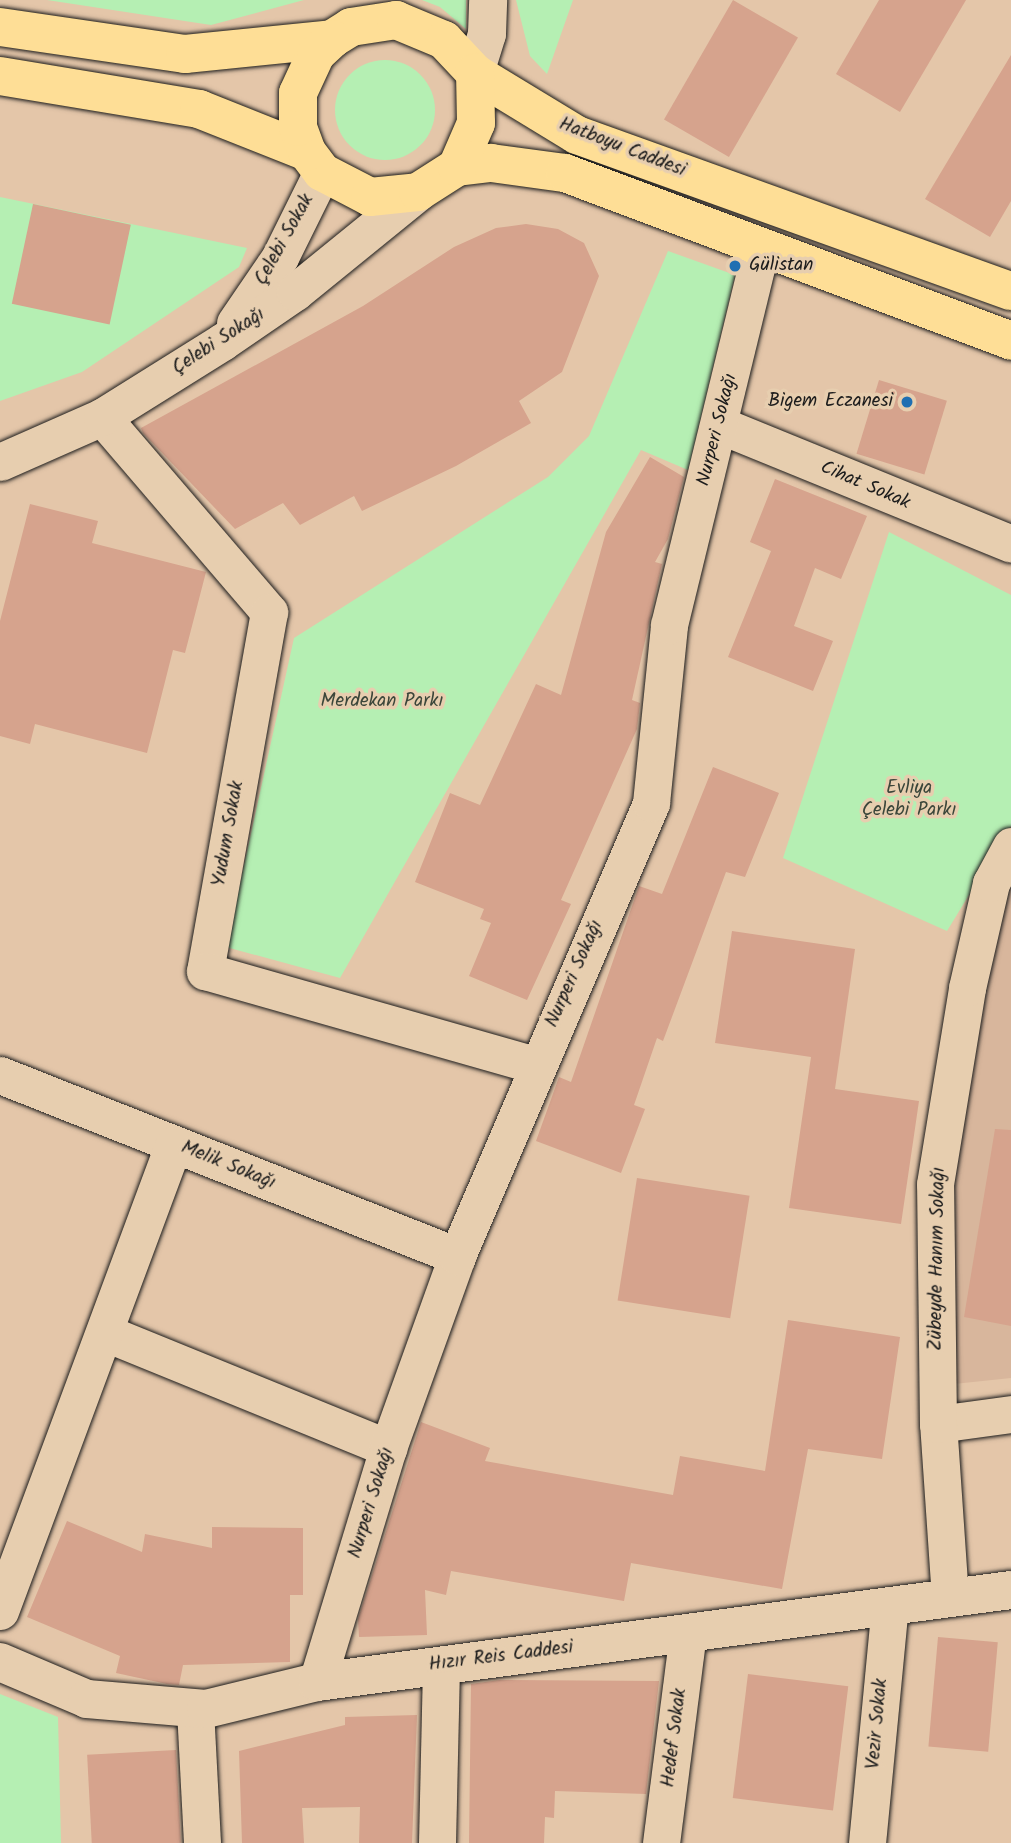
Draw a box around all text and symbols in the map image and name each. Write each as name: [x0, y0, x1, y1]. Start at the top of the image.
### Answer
street label: Hatboyu Caddesi: [556, 113, 688, 183]
street label: Çelebi Sokak: [251, 190, 319, 290]
place label: Gülistan: [749, 255, 813, 277]
marker: Gülistan: [727, 258, 743, 274]
street label: Çelebi Sokağı: [168, 304, 270, 380]
street label: Nurperi Sokağı: [693, 372, 743, 488]
place label: Bigem Eczanesi: [768, 391, 893, 413]
marker: Bigem Eczanesi: [899, 394, 915, 410]
street label: Cihat Sokak: [817, 457, 913, 515]
park label: Merdekan Parkı: [321, 691, 443, 713]
park label: Evliya Çelebi Parkı: [862, 778, 956, 822]
street label: Yudum Sokak: [208, 779, 250, 889]
street label: Nurperi Sokağı: [541, 917, 609, 1031]
street label: Melik Sokağı: [178, 1137, 278, 1195]
street label: Zübeyde Hanım Sokağı: [925, 1167, 951, 1351]
street label: Nurperi Sokağı: [344, 1445, 400, 1561]
street label: Hızır Reis Caddesi: [428, 1637, 574, 1677]
street label: Vezir Sokak: [863, 1678, 893, 1770]
street label: Hedef Sokak: [658, 1687, 692, 1789]

